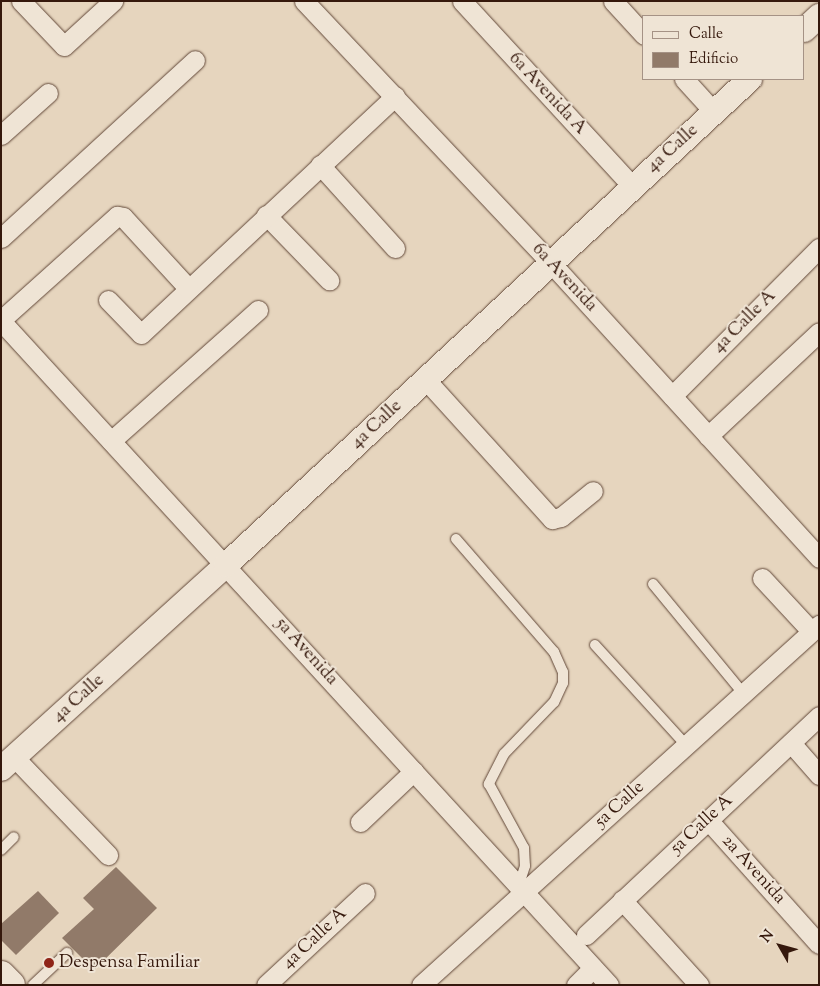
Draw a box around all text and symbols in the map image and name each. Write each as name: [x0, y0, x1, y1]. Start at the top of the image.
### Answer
legend: [642, 15, 805, 80]
text: Calle: [689, 24, 723, 45]
street label: 6a Avenida A: [503, 48, 591, 140]
text: Edificio: [689, 49, 738, 70]
street label: 4a Calle: [643, 120, 703, 178]
street label: 6a Avenida: [527, 239, 601, 317]
street label: 4a Calle A: [709, 286, 781, 358]
street label: 4a Calle: [347, 396, 407, 454]
street label: 5a Avenida: [270, 614, 342, 690]
street label: 4a Calle: [49, 670, 109, 728]
street label: 5a Calle: [591, 777, 649, 833]
street label: 5a Calle A: [666, 791, 738, 859]
street label: 2a Avenida: [716, 831, 790, 909]
street label: 4a Calle A: [278, 904, 352, 974]
north arrow: [755, 921, 805, 971]
text: N: [757, 926, 780, 947]
place label: Despensa Familiar: [59, 952, 200, 974]
marker: Despensa Familiar: [43, 957, 55, 969]

